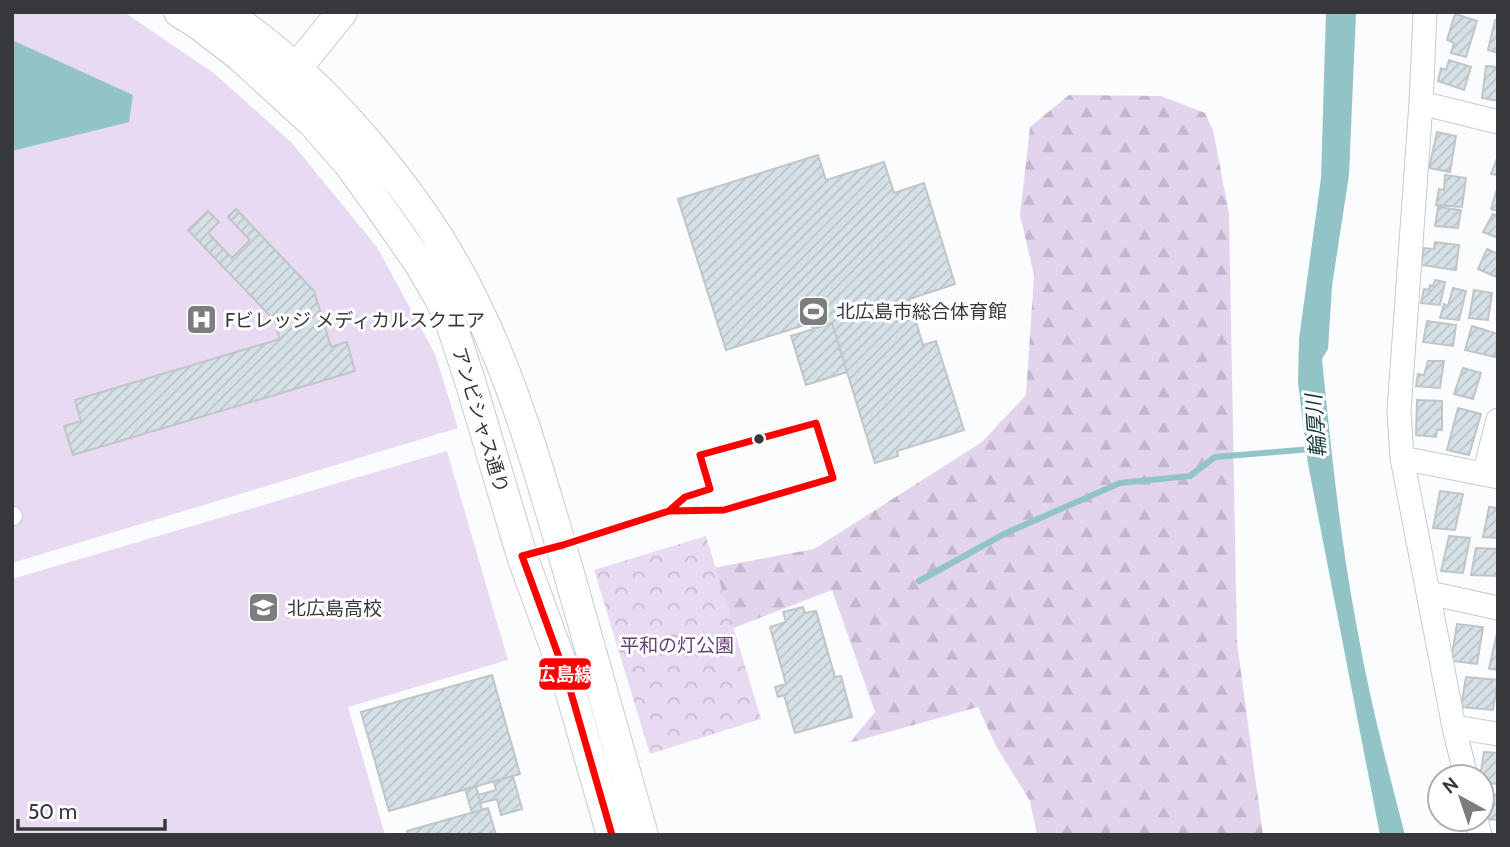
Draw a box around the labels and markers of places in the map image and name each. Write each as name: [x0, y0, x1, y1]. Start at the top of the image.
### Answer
sports icon: 北広島市総合体育館: [796, 294, 830, 328]
place label: 北広島市総合体育館: [836, 300, 1007, 323]
hospital icon: Fビレッジ メディカルスクエア: [185, 303, 219, 337]
place label: Fビレッジ メディカルスクエア: [225, 309, 485, 332]
unlabelled marker: [752, 432, 766, 446]
school or university icon: 北広島高校: [247, 591, 281, 625]
place label: 北広島高校: [287, 597, 382, 620]

